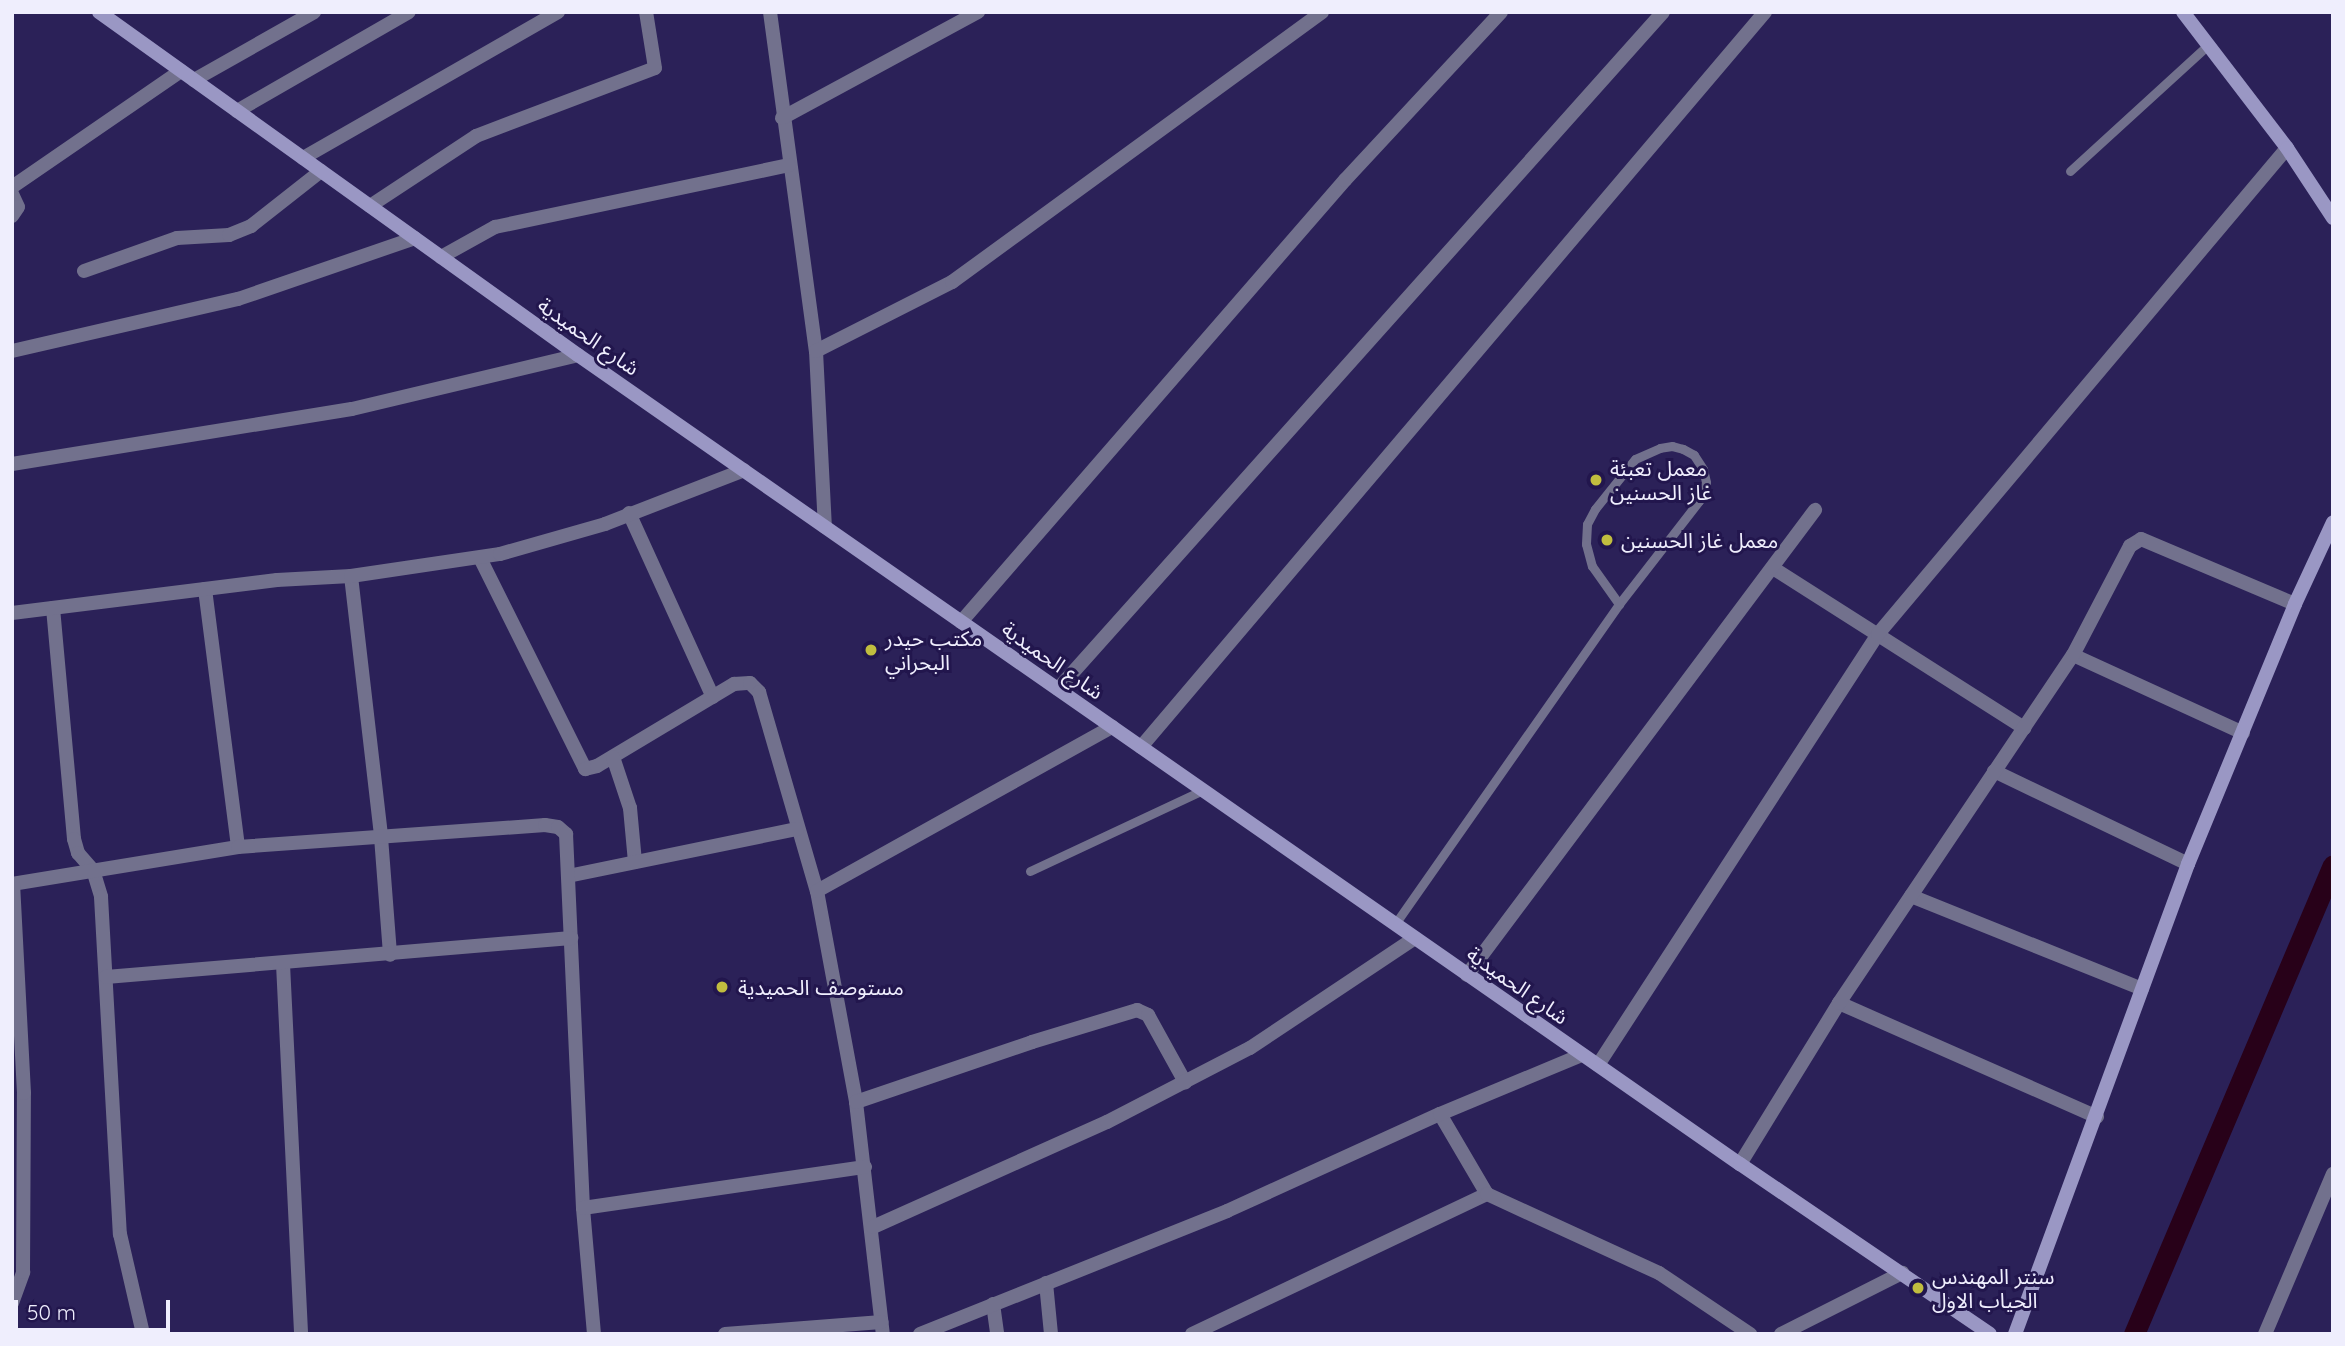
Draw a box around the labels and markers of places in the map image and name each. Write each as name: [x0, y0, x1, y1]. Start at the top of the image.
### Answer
place label: معمل تعبئة غاز الحسنين: [1610, 455, 1712, 505]
marker: معمل تعبئة غاز الحسنين: [1588, 472, 1604, 488]
place label: معمل غاز الحسنين: [1621, 527, 1778, 553]
marker: معمل غاز الحسنين: [1599, 532, 1615, 548]
place label: مكتب حيدر البحراني: [885, 625, 982, 675]
marker: مكتب حيدر البحراني: [863, 642, 879, 658]
place label: مستوصف الحميدية: [738, 974, 904, 1000]
marker: مستوصف الحميدية: [712, 977, 732, 997]
place label: سنتر المهندس الحياب الاول: [1932, 1263, 2055, 1313]
marker: سنتر المهندس الحياب الاول: [1910, 1280, 1926, 1296]

